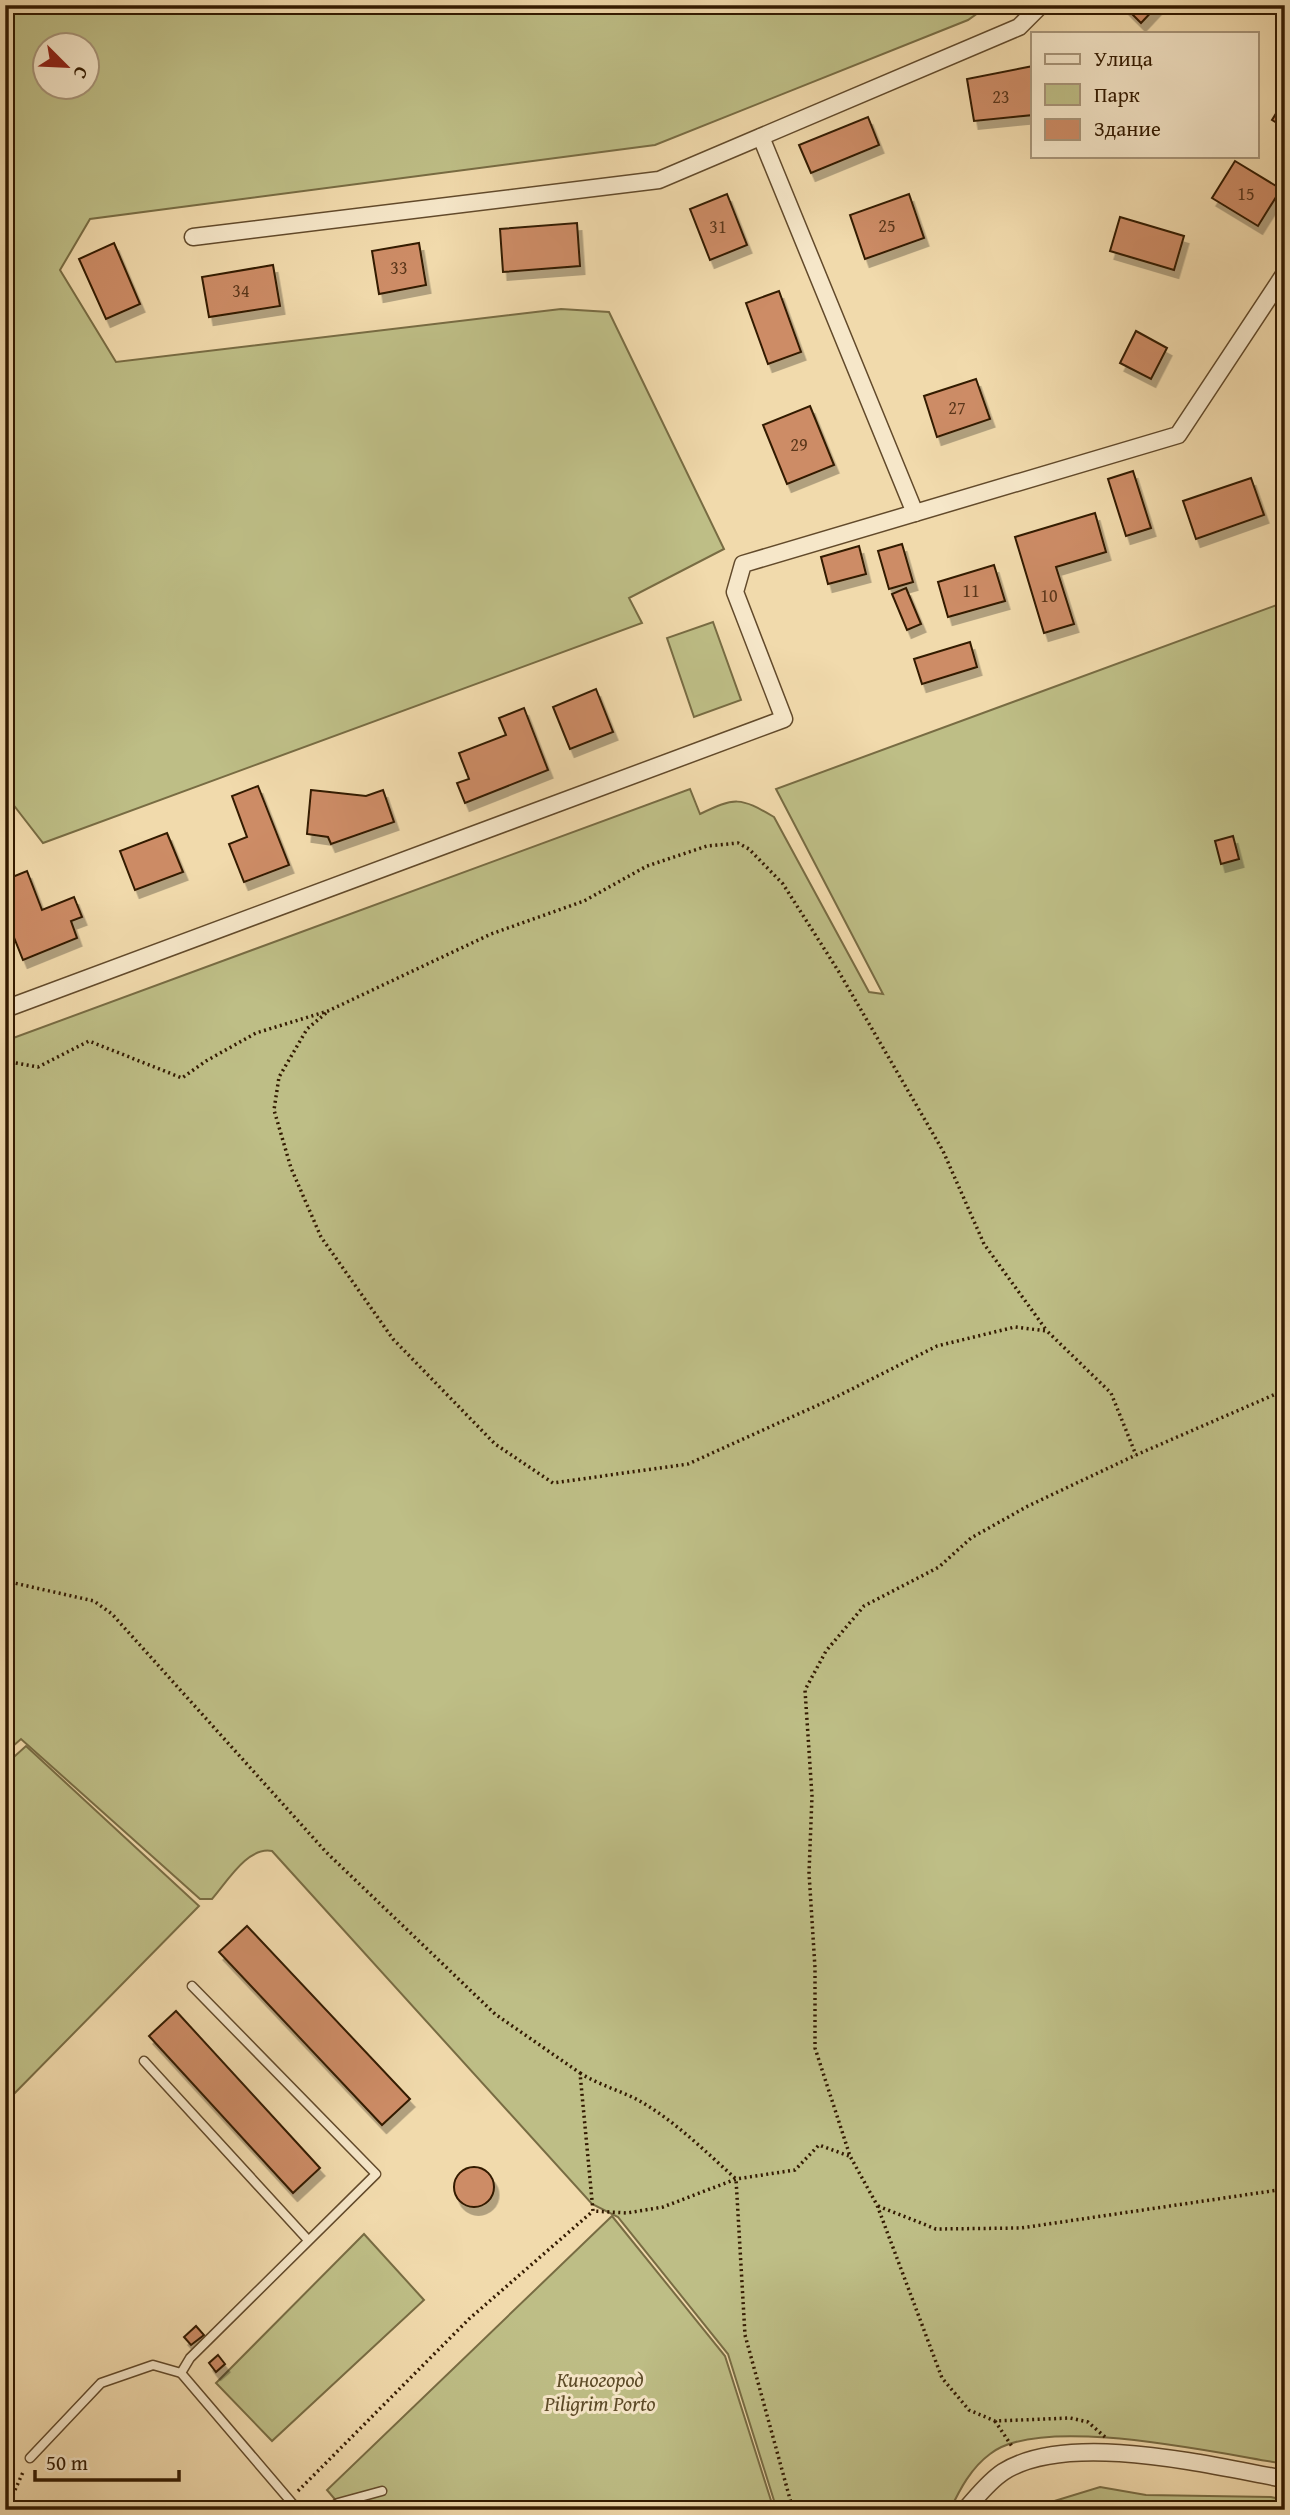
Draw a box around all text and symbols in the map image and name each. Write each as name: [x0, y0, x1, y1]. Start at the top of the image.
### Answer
north arrow: [32, 32, 102, 102]
legend: [1031, 32, 1258, 158]
text: Улица: [1094, 43, 1153, 74]
text: С: [66, 62, 97, 84]
text: Парк: [1094, 79, 1140, 110]
house number: 23: [992, 83, 1010, 110]
text: Здание: [1094, 113, 1161, 144]
house number: 15: [1237, 180, 1255, 207]
house number: 25: [878, 212, 896, 239]
house number: 31: [709, 213, 727, 240]
house number: 33: [390, 254, 408, 281]
house number: 34: [232, 277, 250, 304]
house number: 27: [948, 394, 966, 421]
house number: 29: [790, 431, 808, 458]
house number: 11: [962, 577, 980, 604]
house number: 10: [1040, 582, 1058, 609]
park label: Киногород Piligrim Porto: [543, 2364, 656, 2419]
scale bar: [35, 2438, 178, 2482]
text: 50 m: [46, 2447, 88, 2478]

